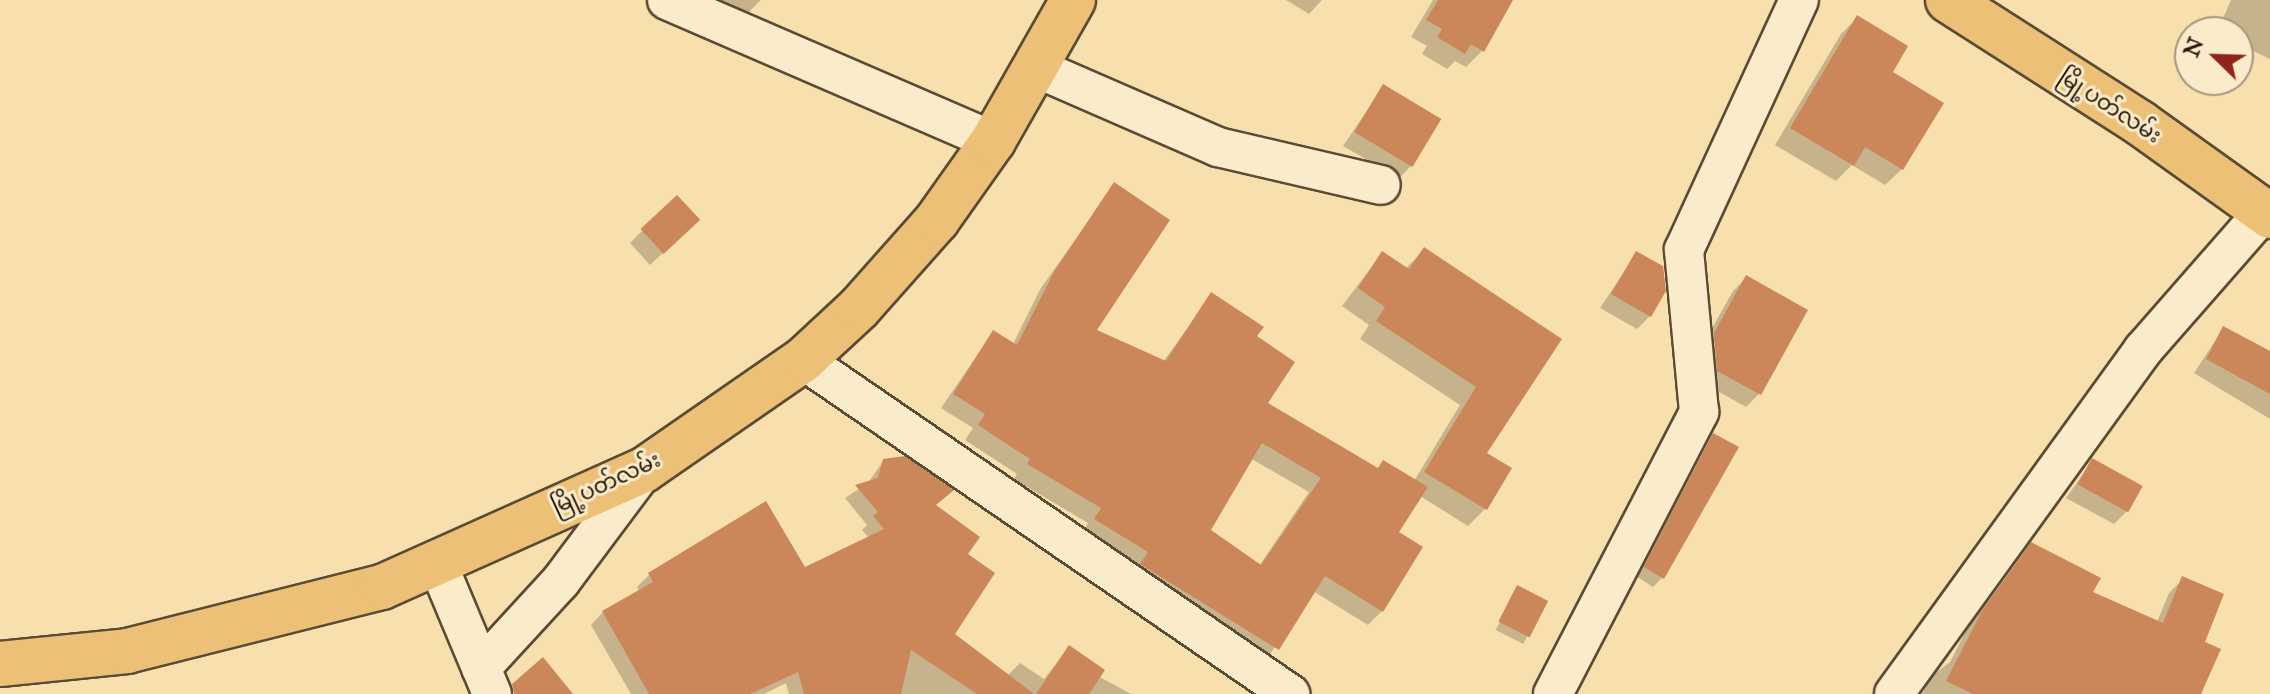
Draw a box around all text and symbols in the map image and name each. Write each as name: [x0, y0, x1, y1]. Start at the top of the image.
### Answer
north arrow: [2174, 16, 2254, 96]
text: N: [2177, 33, 2209, 61]
street label: မြို့ပတ်လမ်း: [2054, 63, 2166, 149]
street label: မြို့ပတ်လမ်း: [547, 446, 665, 520]

